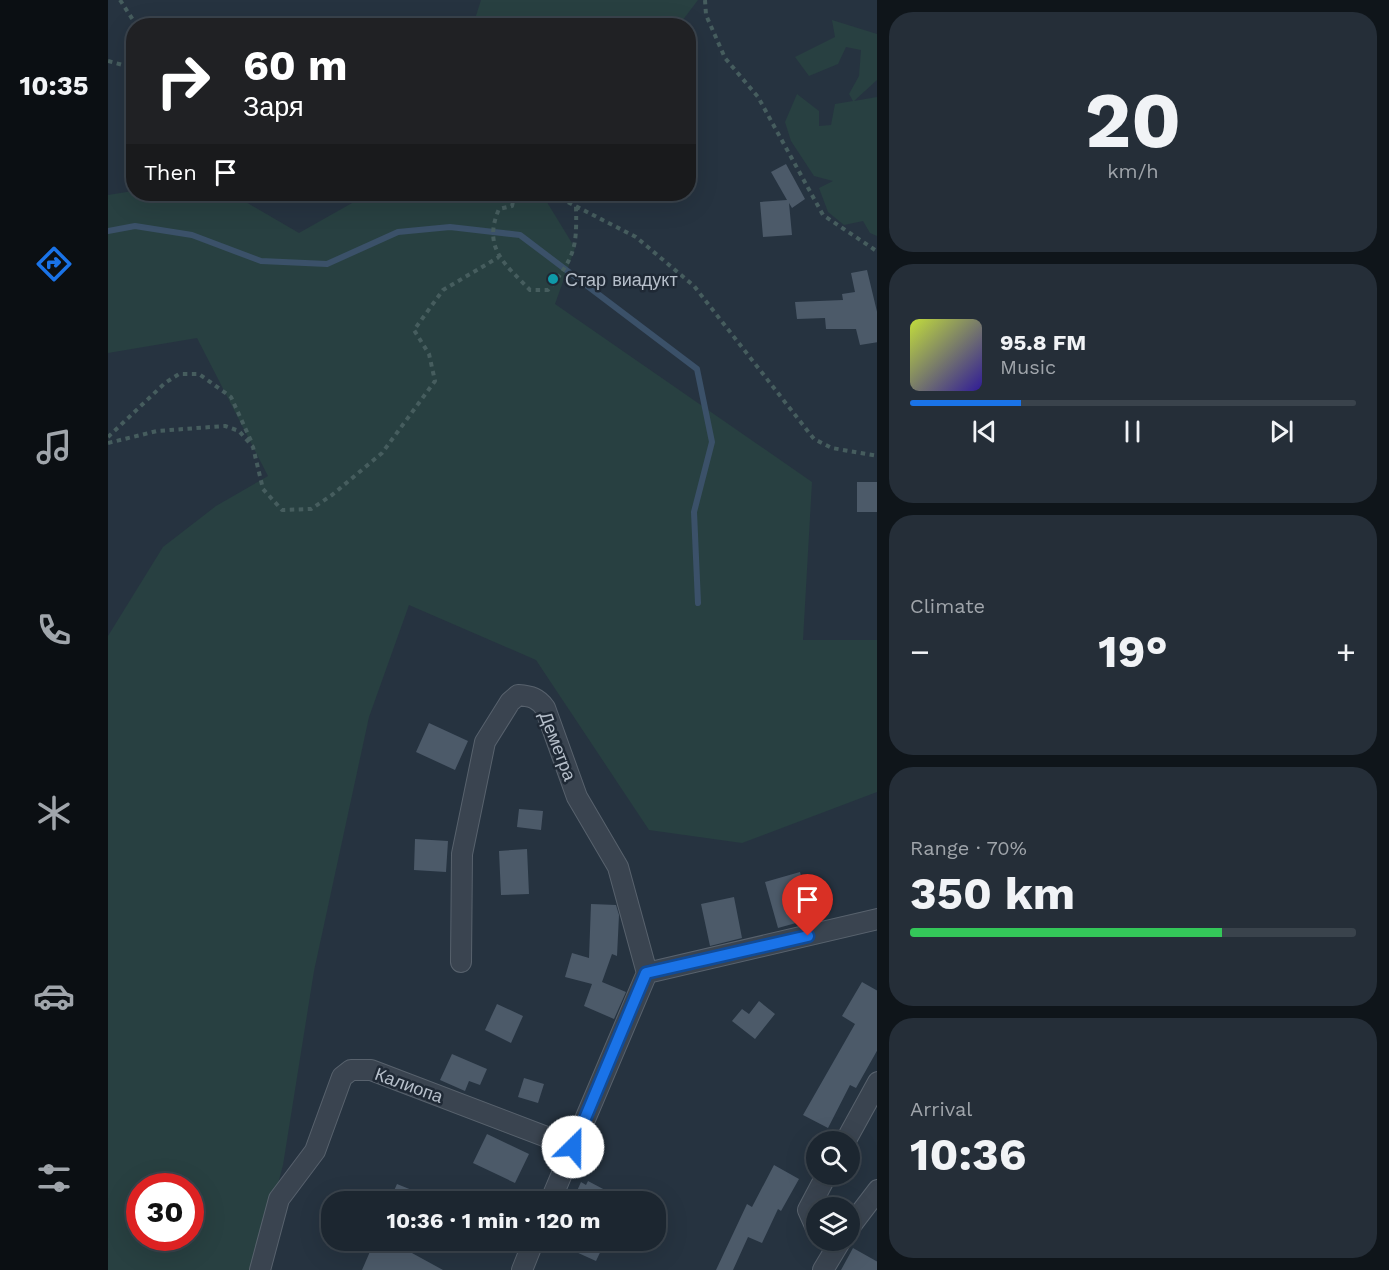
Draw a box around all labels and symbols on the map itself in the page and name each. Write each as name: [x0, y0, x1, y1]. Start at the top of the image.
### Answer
place label: Стар виадукт: [565, 269, 678, 290]
marker: Стар виадукт: [546, 272, 560, 286]
street label: Деметра: [535, 709, 581, 784]
pin: [782, 874, 833, 936]
street label: Калиопа: [372, 1063, 447, 1107]
position arrow: [541, 1115, 605, 1179]
speed limit sign: 30: [126, 1173, 204, 1251]

